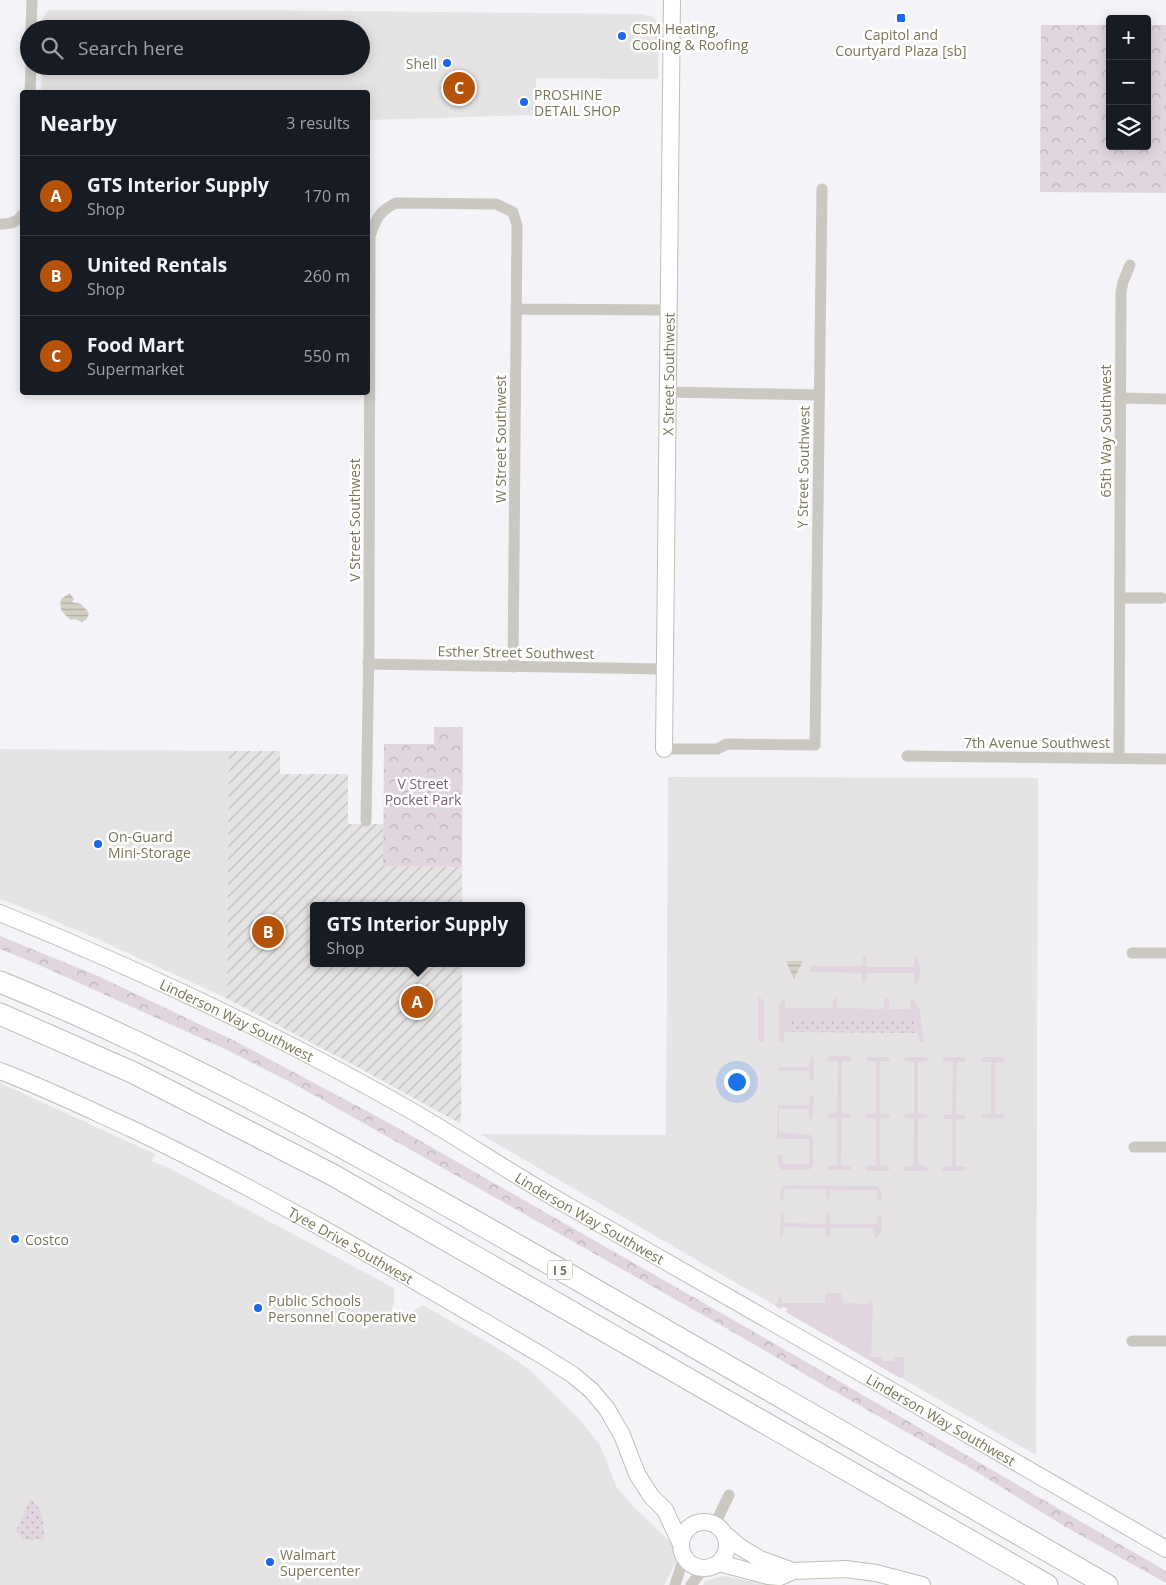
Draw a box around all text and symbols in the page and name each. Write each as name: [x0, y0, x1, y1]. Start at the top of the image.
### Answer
marker: Capitol and Courtyard Plaza [sb]: [895, 12, 907, 24]
map controls: [1106, 15, 1151, 150]
button: +: [1106, 15, 1151, 60]
place label: CSM Heating, Cooling & Roofing: [632, 19, 749, 54]
search box: [20, 20, 370, 75]
place label: Capitol and Courtyard Plaza [sb]: [835, 25, 967, 60]
marker: CSM Heating, Cooling & Roofing: [616, 30, 628, 42]
icon: search: [38, 34, 66, 62]
text: Search here: [78, 35, 184, 61]
place label: Shell: [406, 54, 437, 73]
marker: Shell: [441, 57, 453, 69]
button: −: [1106, 60, 1151, 105]
pin: C: [443, 69, 475, 107]
place label: PROSHINE DETAIL SHOP: [534, 85, 621, 120]
marker: PROSHINE DETAIL SHOP: [518, 96, 530, 108]
button: layers: [1106, 105, 1151, 150]
text: Nearby: [40, 109, 117, 137]
text: 3 results: [286, 112, 350, 134]
text: GTS Interior Supply: [87, 172, 269, 198]
text: A: [50, 185, 62, 207]
text: 170 m: [304, 185, 350, 207]
text: Shop: [87, 198, 125, 220]
text: United Rentals: [87, 252, 227, 278]
text: B: [51, 265, 61, 287]
text: 260 m: [304, 265, 350, 287]
text: Shop: [87, 278, 125, 300]
street label: X Street Southwest: [658, 312, 678, 436]
text: Food Mart: [87, 332, 184, 358]
text: C: [51, 345, 61, 367]
text: 550 m: [304, 345, 350, 367]
text: Supermarket: [87, 358, 184, 380]
street label: 65th Way Southwest: [1096, 364, 1115, 498]
street label: W Street Southwest: [491, 375, 510, 503]
street label: Y Street Southwest: [792, 405, 814, 529]
street label: V Street Southwest: [345, 458, 364, 582]
street label: Esther Street Southwest: [438, 641, 594, 663]
street label: 7th Avenue Southwest: [964, 733, 1110, 752]
park label: V Street Pocket Park: [385, 774, 462, 809]
place label: On-Guard Mini-Storage: [108, 827, 191, 862]
marker: On-Guard Mini-Storage: [92, 838, 104, 850]
popup: [310, 902, 525, 967]
text: GTS Interior Supply: [327, 911, 508, 937]
pin: B: [252, 913, 284, 951]
text: Shop: [327, 937, 365, 959]
street label: Linderson Way Southwest: [157, 974, 317, 1065]
pin: A: [401, 983, 433, 1021]
your location: [724, 1069, 750, 1095]
street label: Linderson Way Southwest: [512, 1167, 668, 1268]
street label: Tyee Drive Southwest: [285, 1202, 417, 1288]
place label: Costco: [25, 1230, 69, 1249]
marker: Costco: [9, 1233, 21, 1245]
road number: I 5: [548, 1260, 572, 1280]
place label: Public Schools Personnel Cooperative: [268, 1291, 416, 1326]
marker: Public Schools Personnel Cooperative: [252, 1302, 264, 1314]
street label: Linderson Way Southwest: [863, 1369, 1019, 1470]
place label: Walmart Supercenter: [280, 1545, 360, 1580]
marker: Walmart Supercenter: [264, 1556, 276, 1568]

